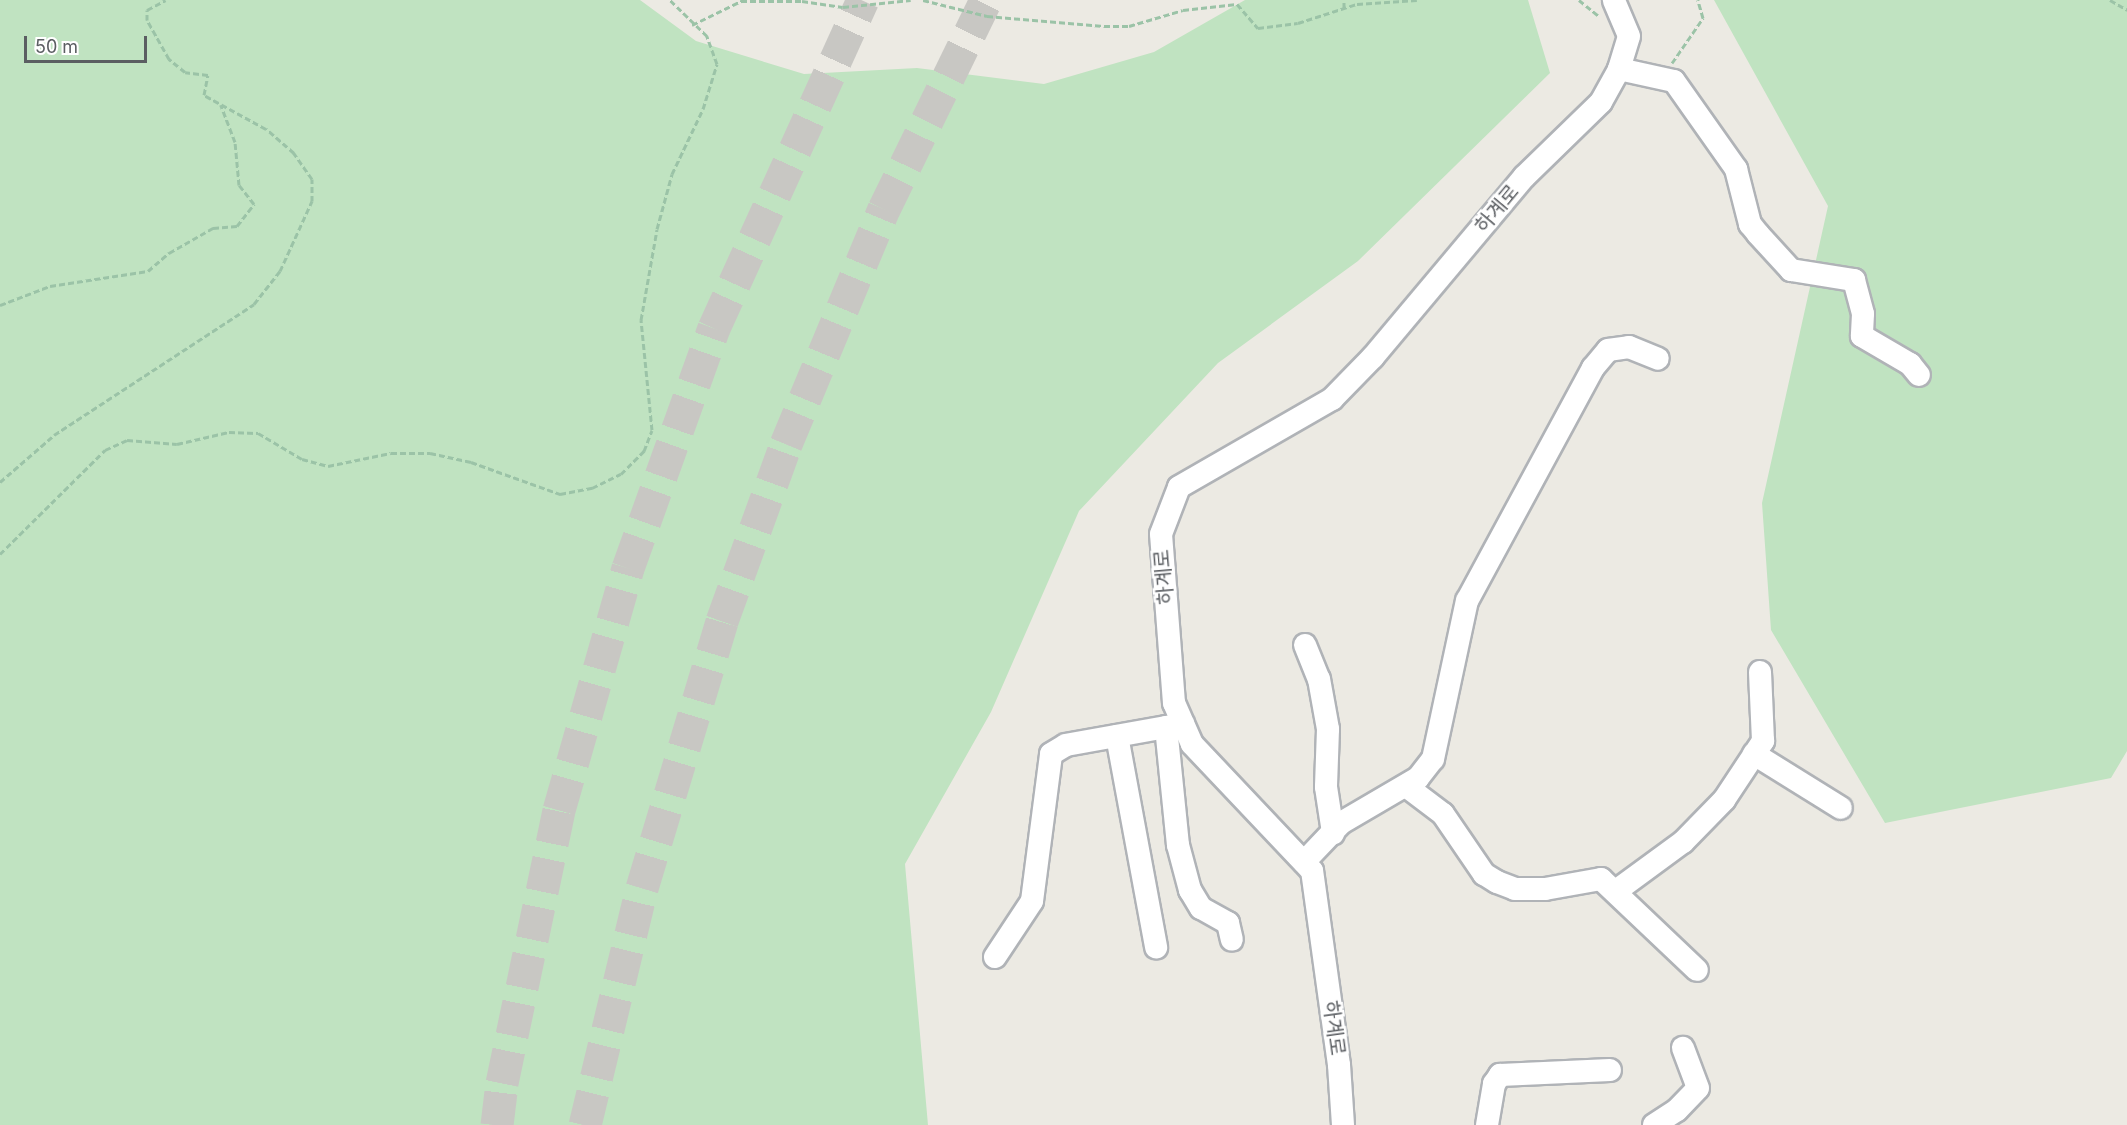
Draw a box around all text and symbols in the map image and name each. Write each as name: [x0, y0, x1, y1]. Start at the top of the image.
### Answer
scale bar: [27, 24, 150, 62]
text: 50 m: [35, 36, 78, 57]
street label: 하계로: [1470, 180, 1524, 238]
street label: 하계로: [1150, 548, 1178, 606]
street label: 하계로: [1318, 999, 1350, 1057]

